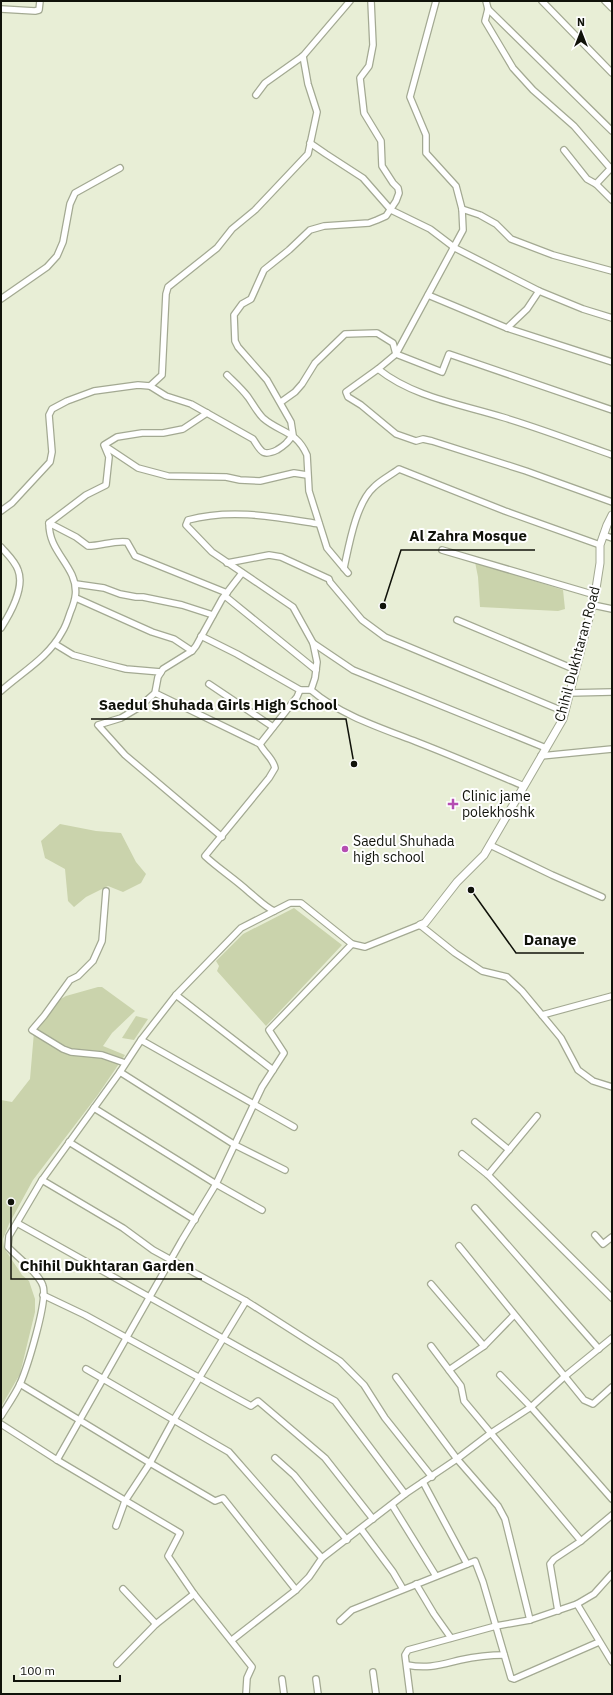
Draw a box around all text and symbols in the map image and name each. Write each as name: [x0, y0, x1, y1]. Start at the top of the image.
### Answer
north arrow: [561, 12, 601, 52]
text: N: [577, 15, 585, 29]
callout: Al Zahra Mosque: [401, 523, 535, 550]
text: Al Zahra Mosque: [409, 526, 527, 545]
street label: Chihil Dukhtaran Road: [550, 584, 604, 724]
callout: Saedul Shuhada Girls High School: [91, 692, 346, 719]
text: Saedul Shuhada Girls High School: [99, 695, 338, 714]
place label: Clinic jame polekhoshk: [462, 787, 535, 821]
marker: Clinic jame polekhoshk: [447, 798, 459, 810]
place label: Saedul Shuhada high school: [353, 832, 455, 866]
marker: Saedul Shuhada high school: [340, 844, 350, 854]
callout: Danaye: [516, 926, 584, 953]
text: Danaye: [524, 930, 576, 949]
callout: Chihil Dukhtaran Garden: [11, 1252, 202, 1279]
text: Chihil Dukhtaran Garden: [20, 1256, 194, 1275]
scale bar: [14, 1657, 120, 1683]
text: 100 m: [20, 1663, 55, 1678]

